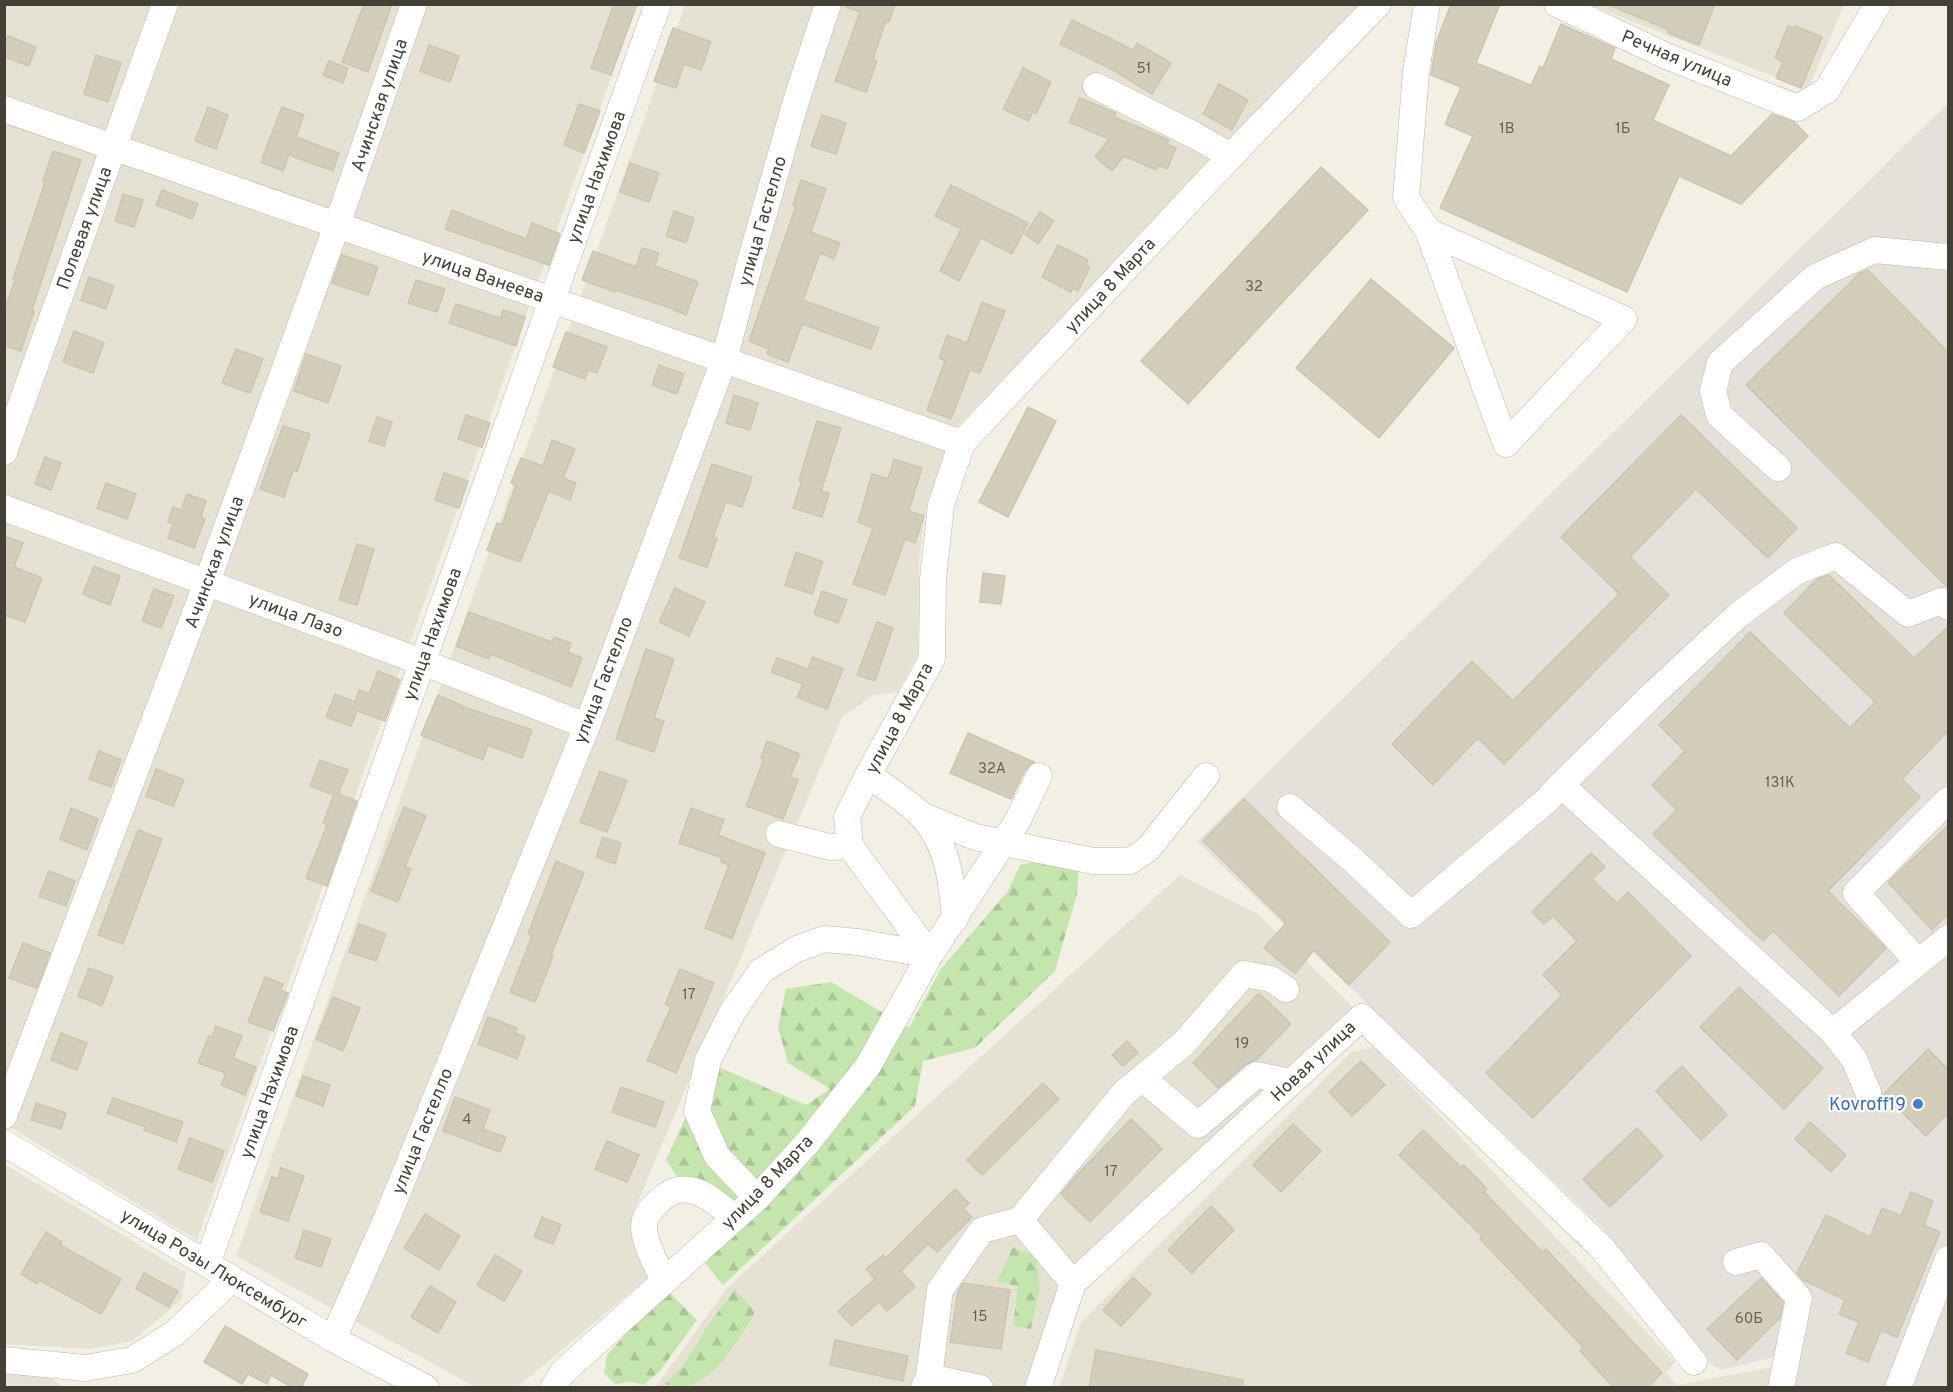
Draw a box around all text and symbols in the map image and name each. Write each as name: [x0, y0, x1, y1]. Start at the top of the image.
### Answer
street label: Речная улица: [1618, 26, 1735, 93]
street label: Ачинская улица: [347, 36, 414, 175]
house number: 51: [1137, 60, 1151, 79]
street label: улица Нахимова: [563, 108, 632, 247]
house number: 1В: [1499, 120, 1515, 139]
house number: 1Б: [1615, 120, 1631, 139]
street label: улица Гастелло: [734, 154, 793, 289]
street label: Полевая улица: [53, 164, 118, 293]
street label: улица 8 Марта: [1061, 233, 1161, 339]
street label: улица Ванеева: [418, 246, 547, 309]
house number: 32: [1245, 278, 1263, 297]
street label: Ачинская улица: [181, 493, 250, 632]
street label: улица Нахимова: [399, 565, 468, 704]
street label: улица Лазо: [245, 589, 346, 644]
street label: улица Гастелло: [570, 614, 639, 747]
street label: улица 8 Марта: [861, 659, 939, 778]
house number: 32А: [978, 760, 1006, 779]
house number: 131К: [1765, 774, 1795, 793]
house number: 17: [682, 986, 696, 1005]
street label: Новая улица: [1266, 1017, 1362, 1108]
street label: улица Нахимова: [236, 1023, 305, 1162]
house number: 19: [1235, 1035, 1249, 1054]
street label: улица Гастелло: [388, 1065, 459, 1198]
place label: Kovroff19: [1829, 1094, 1906, 1117]
marker: Kovroff19: [1911, 1097, 1925, 1111]
house number: 4: [462, 1111, 472, 1130]
street label: улица 8 Марта: [717, 1131, 819, 1235]
house number: 17: [1104, 1163, 1118, 1182]
street label: улица Розы Люксембург: [116, 1204, 311, 1334]
house number: 15: [973, 1308, 987, 1327]
house number: 60Б: [1735, 1310, 1763, 1329]

